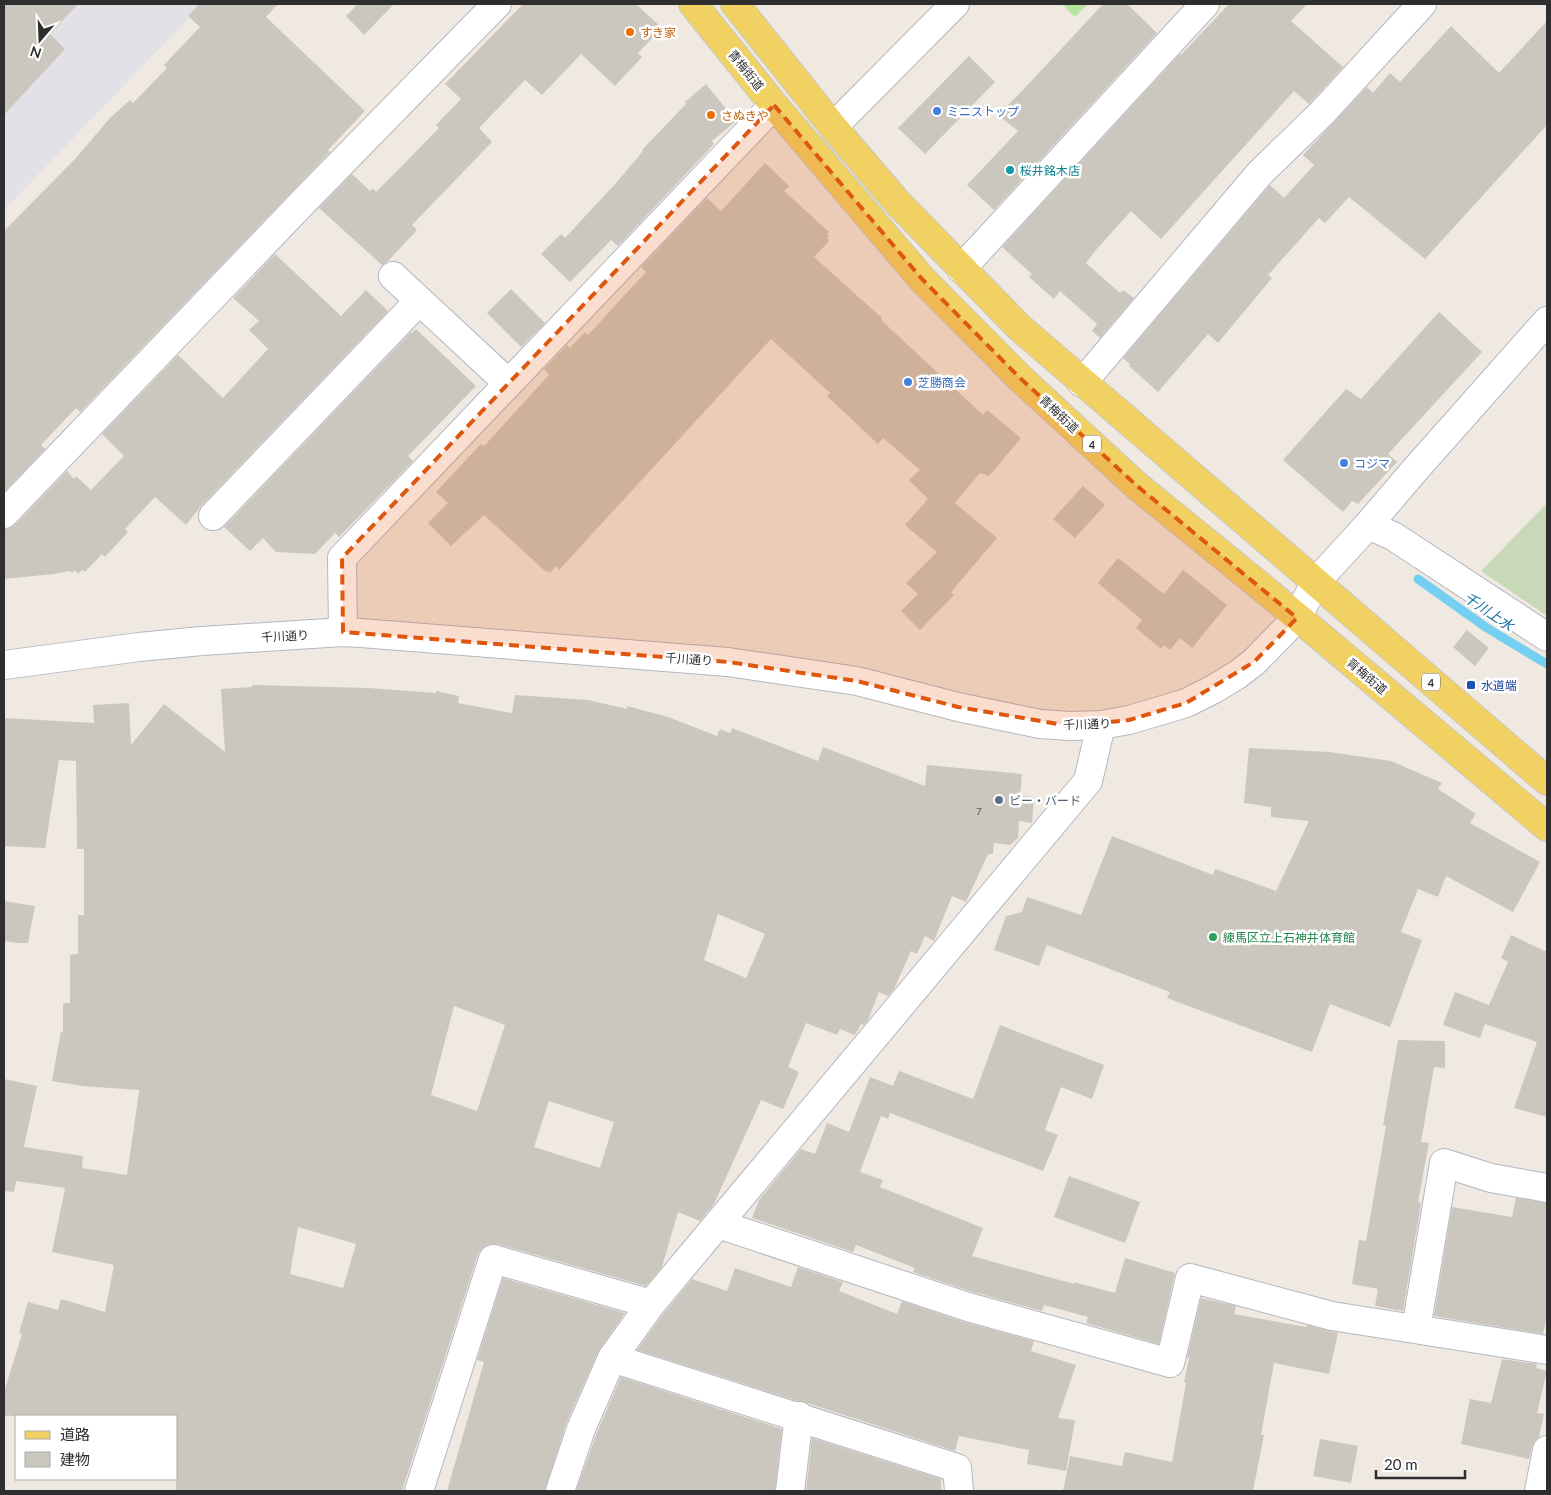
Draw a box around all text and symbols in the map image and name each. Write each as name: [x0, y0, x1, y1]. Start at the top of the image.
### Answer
north arrow: [15, 15, 65, 65]
place label: すき家: [640, 25, 676, 40]
marker: すき家: [624, 26, 636, 38]
text: N: [28, 43, 43, 63]
street label: 青梅街道: [725, 47, 767, 93]
place label: ミニストップ: [947, 104, 1019, 119]
marker: ミニストップ: [931, 105, 943, 117]
place label: さぬきや: [721, 108, 769, 123]
marker: さぬきや: [705, 109, 717, 121]
place label: 桜井銘木店: [1020, 163, 1080, 178]
marker: 桜井銘木店: [1004, 164, 1016, 176]
place label: 芝勝商会: [918, 375, 966, 390]
marker: 芝勝商会: [902, 376, 914, 388]
street label: 青梅街道: [1036, 392, 1082, 436]
road number: 4: [1083, 436, 1101, 452]
place label: コジマ: [1354, 456, 1390, 471]
marker: コジマ: [1338, 457, 1350, 469]
water label: 千川上水: [1461, 588, 1519, 635]
street label: 千川通り: [261, 627, 309, 645]
street label: 千川通り: [665, 650, 713, 668]
street label: 青梅街道: [1344, 655, 1390, 697]
road number: 4: [1422, 674, 1440, 690]
place label: 水道端: [1481, 678, 1517, 693]
marker: 水道端: [1465, 679, 1477, 691]
street label: 千川通り: [1063, 716, 1111, 732]
place label: ビー・バード: [1009, 793, 1081, 808]
marker: ビー・バード: [993, 794, 1005, 806]
house number: 7: [976, 805, 982, 817]
place label: 練馬区立上石神井体育館: [1223, 930, 1355, 945]
marker: 練馬区立上石神井体育館: [1207, 931, 1219, 943]
legend: [15, 1415, 178, 1480]
text: 道路: [60, 1425, 90, 1443]
scale bar: [1376, 1448, 1465, 1480]
text: 建物: [60, 1450, 90, 1468]
text: 20 m: [1384, 1455, 1418, 1473]

